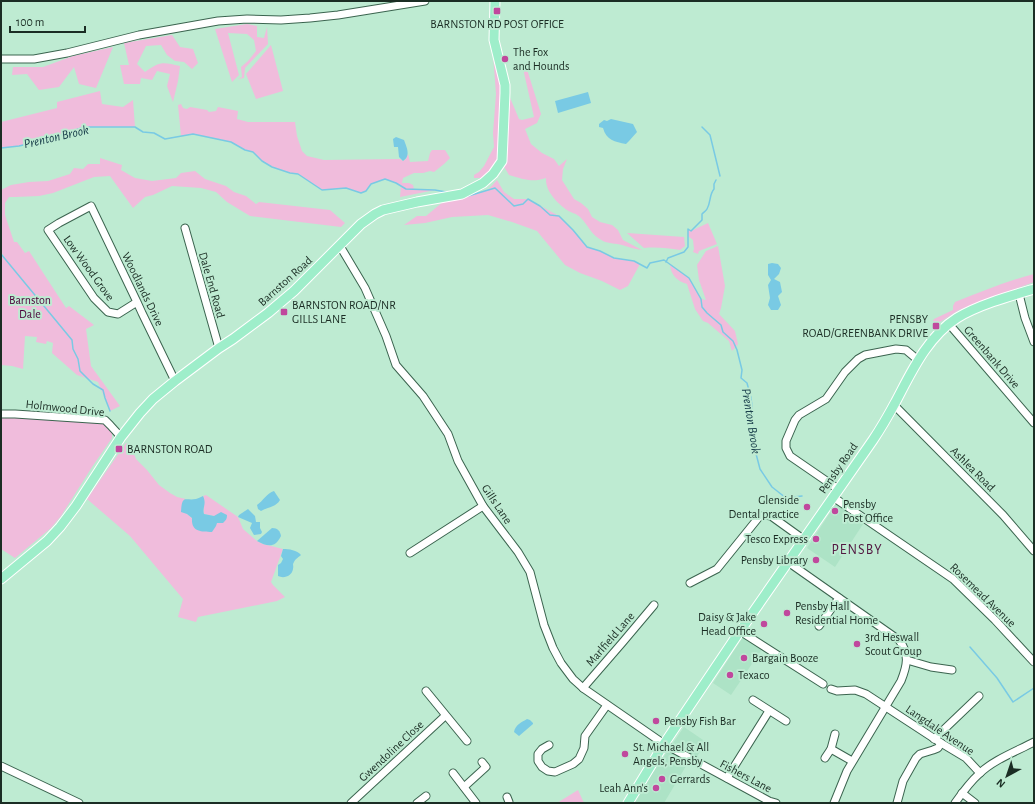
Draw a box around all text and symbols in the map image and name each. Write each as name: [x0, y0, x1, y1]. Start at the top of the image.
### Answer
marker: BARNSTON RD POST OFFICE: [492, 6, 502, 16]
scale bar: [10, 8, 85, 34]
text: 100 m: [16, 16, 44, 28]
place label: BARNSTON RD POST OFFICE: [430, 18, 564, 30]
place label: The Fox and Hounds: [513, 46, 570, 72]
marker: The Fox and Hounds: [500, 54, 510, 64]
water label: Prenton Brook: [23, 124, 90, 151]
street label: Low Wood Grove: [61, 233, 117, 303]
street label: Woodlands Drive: [120, 250, 166, 328]
street label: Dale End Road: [197, 251, 227, 319]
street label: Barnston Road: [256, 254, 314, 308]
park label: Barnston Dale: [9, 294, 51, 320]
place label: BARNSTON ROAD/NR GILLS LANE: [292, 299, 396, 325]
marker: BARNSTON ROAD/NR GILLS LANE: [279, 307, 289, 317]
place label: PENSBY ROAD/GREENBANK DRIVE: [802, 313, 929, 339]
marker: PENSBY ROAD/GREENBANK DRIVE: [931, 321, 941, 331]
street label: Greenbank Drive: [962, 324, 1022, 390]
water label: Prenton Brook: [739, 387, 762, 455]
street label: Holmwood Drive: [25, 398, 105, 418]
street label: Pensby Road: [816, 440, 861, 496]
place label: BARNSTON ROAD: [127, 443, 213, 455]
marker: BARNSTON ROAD: [114, 444, 124, 454]
street label: Ashlea Road: [948, 444, 998, 494]
street label: Gills Lane: [480, 482, 514, 526]
place label: Glenside Dental practice: [728, 494, 799, 520]
place label: Pensby Post Office: [843, 498, 893, 524]
marker: Glenside Dental practice: [802, 502, 812, 512]
marker: Pensby Post Office: [830, 506, 840, 516]
place label: Tesco Express: [745, 533, 808, 545]
marker: Tesco Express: [811, 534, 821, 544]
district label: PENSBY: [831, 543, 883, 557]
place label: Pensby Library: [741, 554, 808, 567]
marker: Pensby Library: [811, 555, 821, 565]
street label: Rosemead Avenue: [948, 561, 1018, 629]
place label: Pensby Hall Residential Home: [795, 600, 878, 626]
marker: Pensby Hall Residential Home: [782, 608, 792, 618]
street label: Marlfield Lane: [583, 610, 637, 668]
place label: Daisy & Jake Head Office: [698, 611, 756, 637]
marker: Daisy & Jake Head Office: [759, 619, 769, 629]
place label: 3rd Heswall Scout Group: [865, 631, 922, 657]
marker: 3rd Heswall Scout Group: [852, 639, 862, 649]
place label: Bargain Booze: [752, 652, 818, 664]
marker: Bargain Booze: [739, 653, 749, 663]
place label: Texaco: [738, 669, 770, 681]
marker: Texaco: [725, 670, 735, 680]
street label: Langdale Avenue: [904, 703, 976, 757]
place label: Pensby Fish Bar: [664, 715, 736, 728]
marker: Pensby Fish Bar: [651, 716, 661, 726]
street label: Gwendoline Close: [356, 718, 426, 784]
place label: St. Michael & All Angels, Pensby: [633, 741, 709, 768]
marker: St. Michael & All Angels, Pensby: [620, 749, 630, 759]
north arrow: [987, 756, 1027, 796]
street label: Fishers Lane: [718, 757, 774, 795]
place label: Gerrards: [670, 773, 710, 785]
marker: Gerrards: [657, 774, 667, 784]
text: N: [994, 777, 1007, 790]
place label: Leah Ann's: [599, 782, 648, 794]
marker: Leah Ann's: [651, 783, 661, 793]

